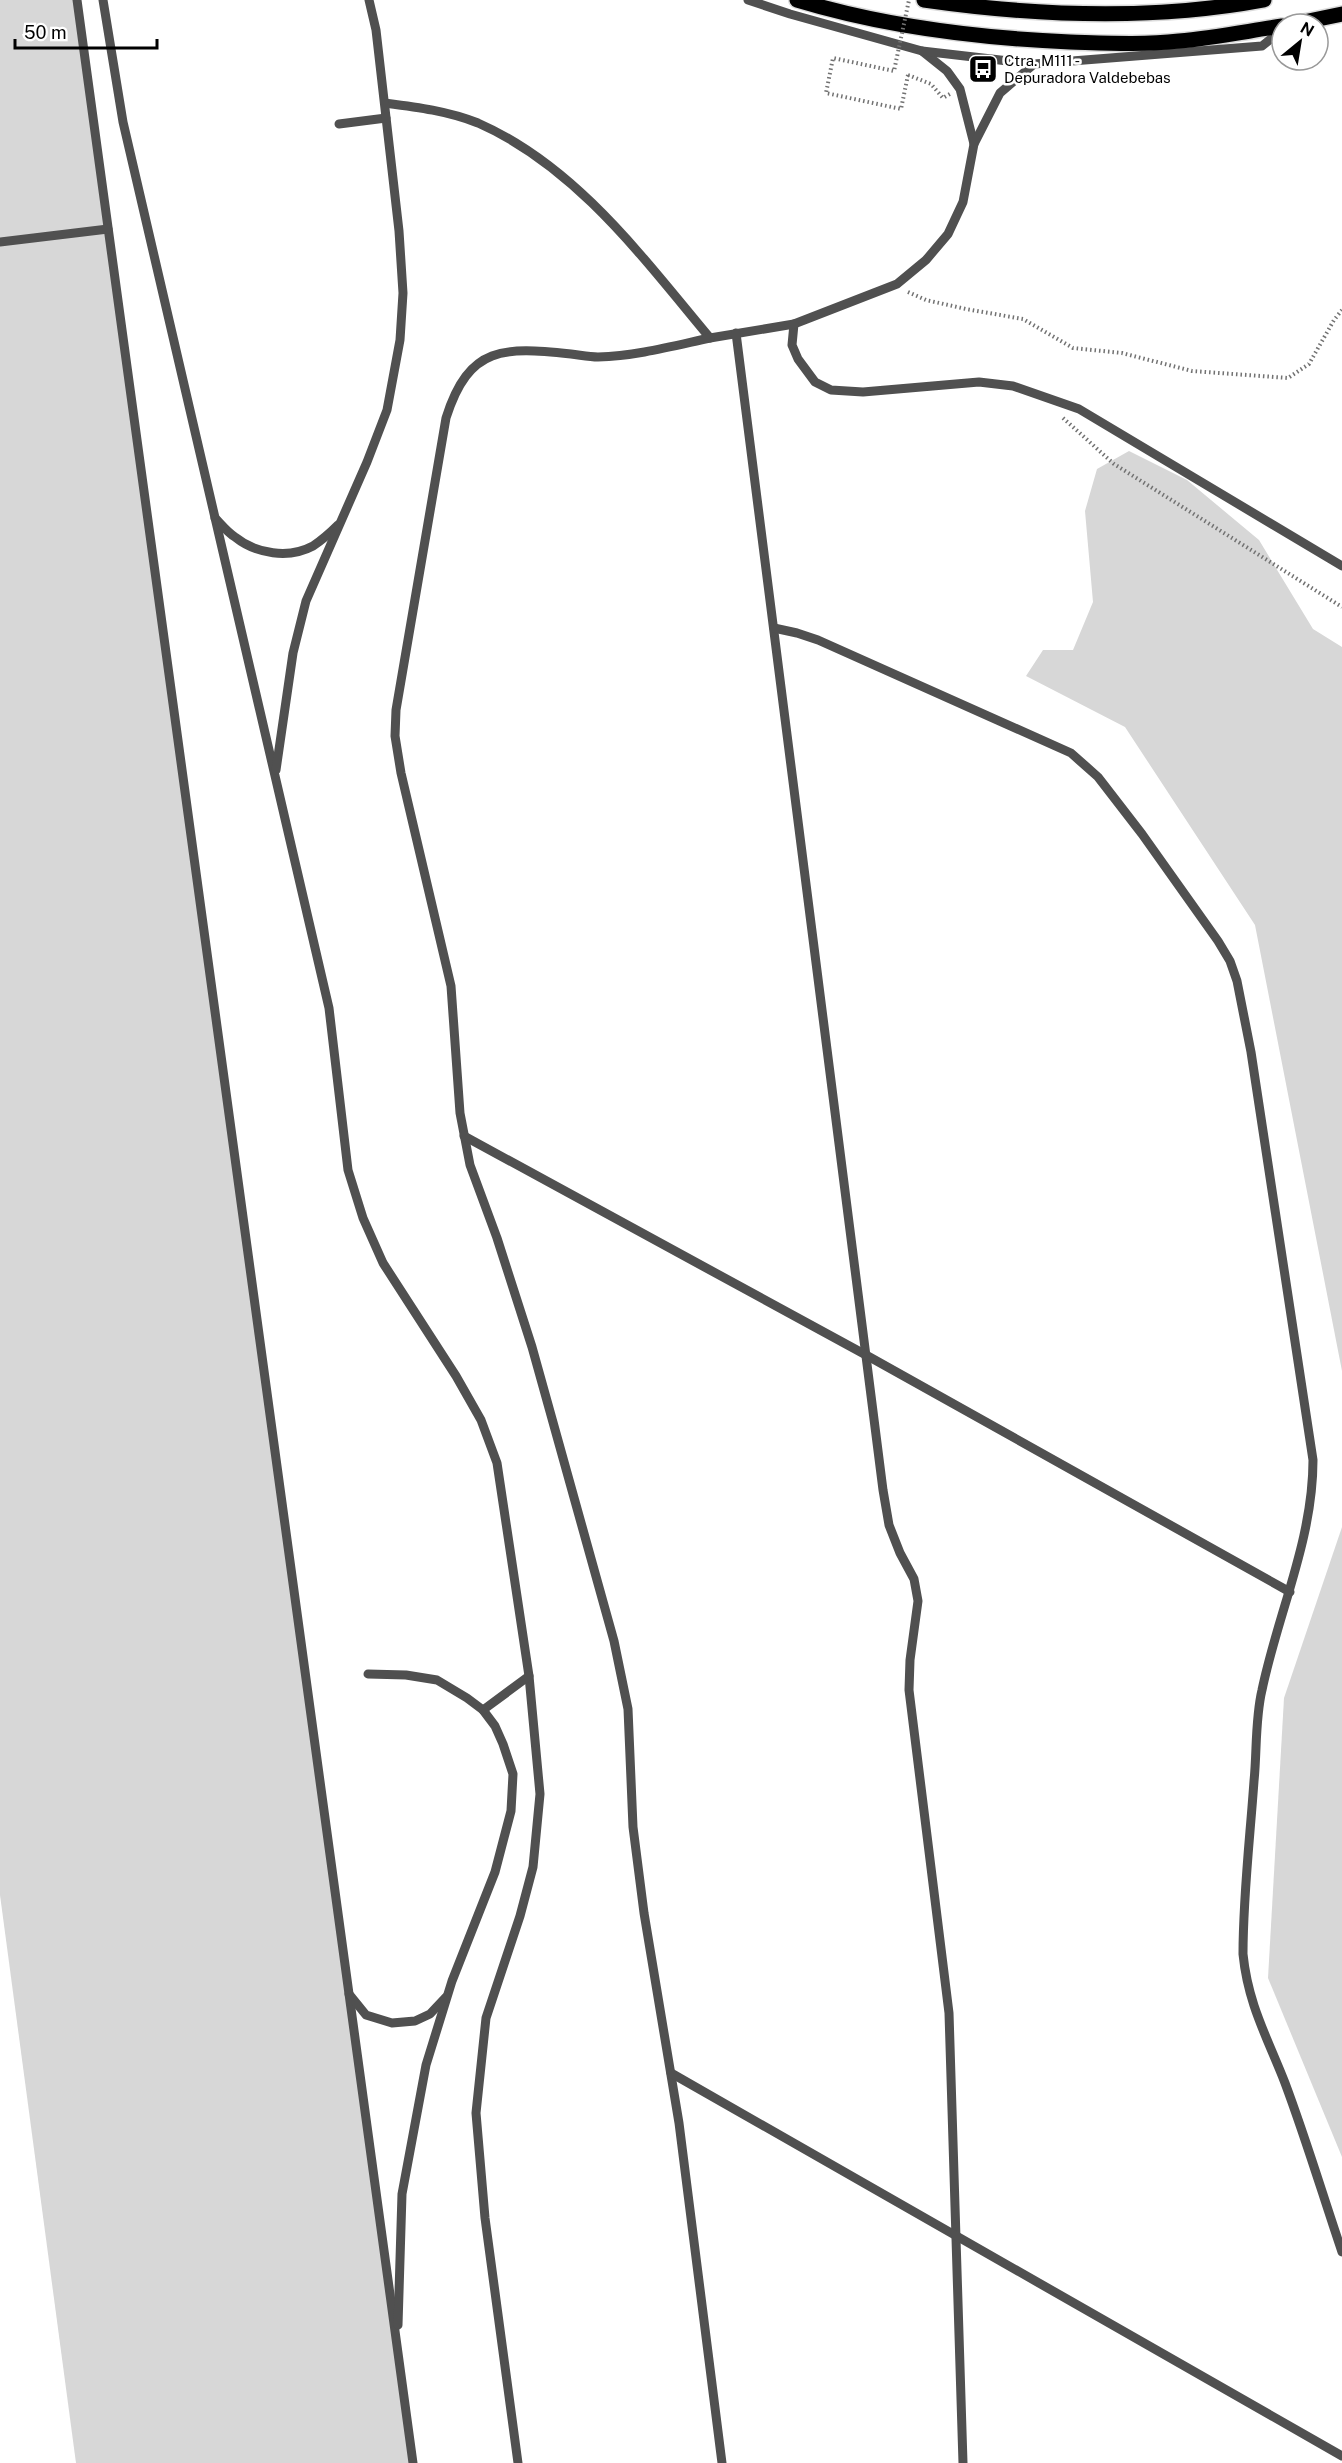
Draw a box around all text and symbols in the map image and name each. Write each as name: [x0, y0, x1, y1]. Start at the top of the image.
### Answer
scale bar: [15, 12, 158, 50]
north arrow: [1270, 12, 1330, 72]
text: N: [1297, 18, 1317, 41]
text: 50 m: [24, 22, 67, 43]
place label: Ctra. M111 - Depuradora Valdebebas: [1004, 52, 1171, 86]
bus stop icon: Ctra. M111 - Depuradora Valdebebas: [967, 53, 999, 85]

